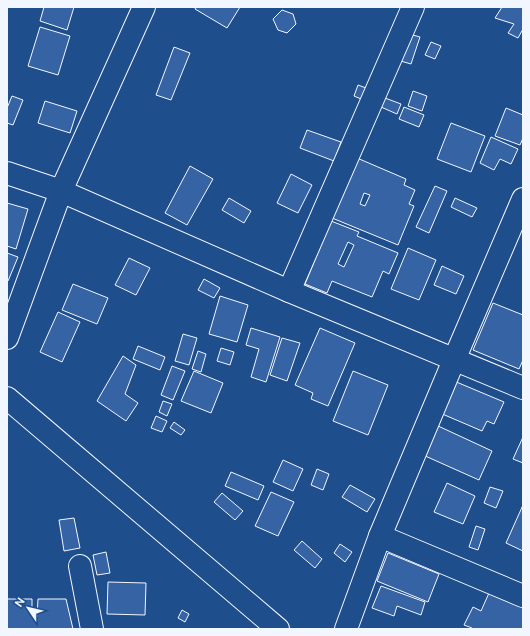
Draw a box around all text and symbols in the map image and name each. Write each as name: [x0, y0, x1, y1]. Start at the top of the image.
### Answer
north arrow: [8, 588, 48, 628]
text: N: [12, 595, 27, 609]

